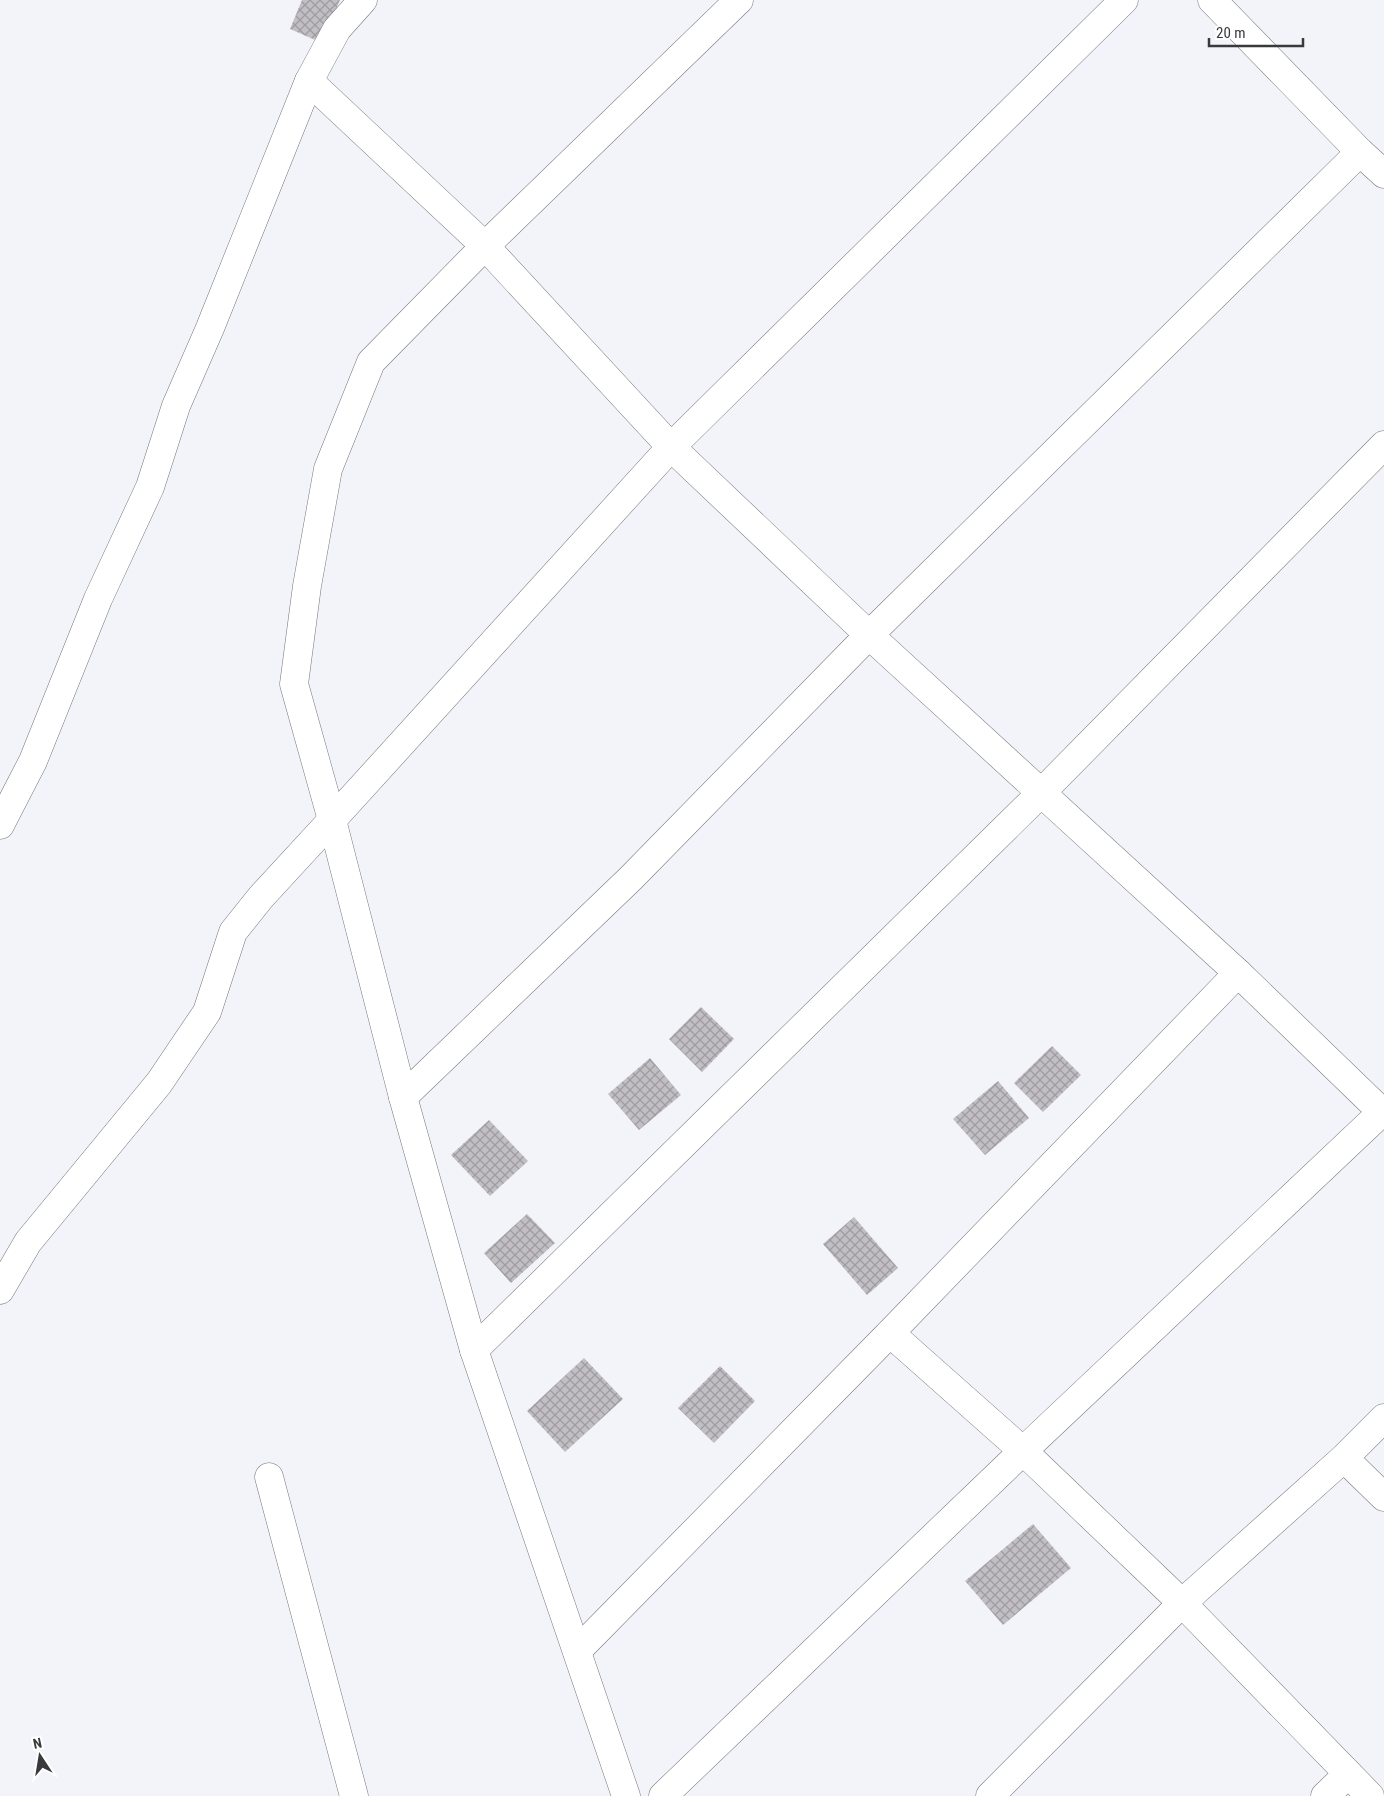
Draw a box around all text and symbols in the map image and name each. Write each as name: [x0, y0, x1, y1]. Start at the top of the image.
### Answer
scale bar: [1209, 15, 1303, 47]
text: 20 m: [1216, 24, 1246, 42]
north arrow: [15, 1731, 65, 1781]
text: N: [31, 1735, 43, 1752]

